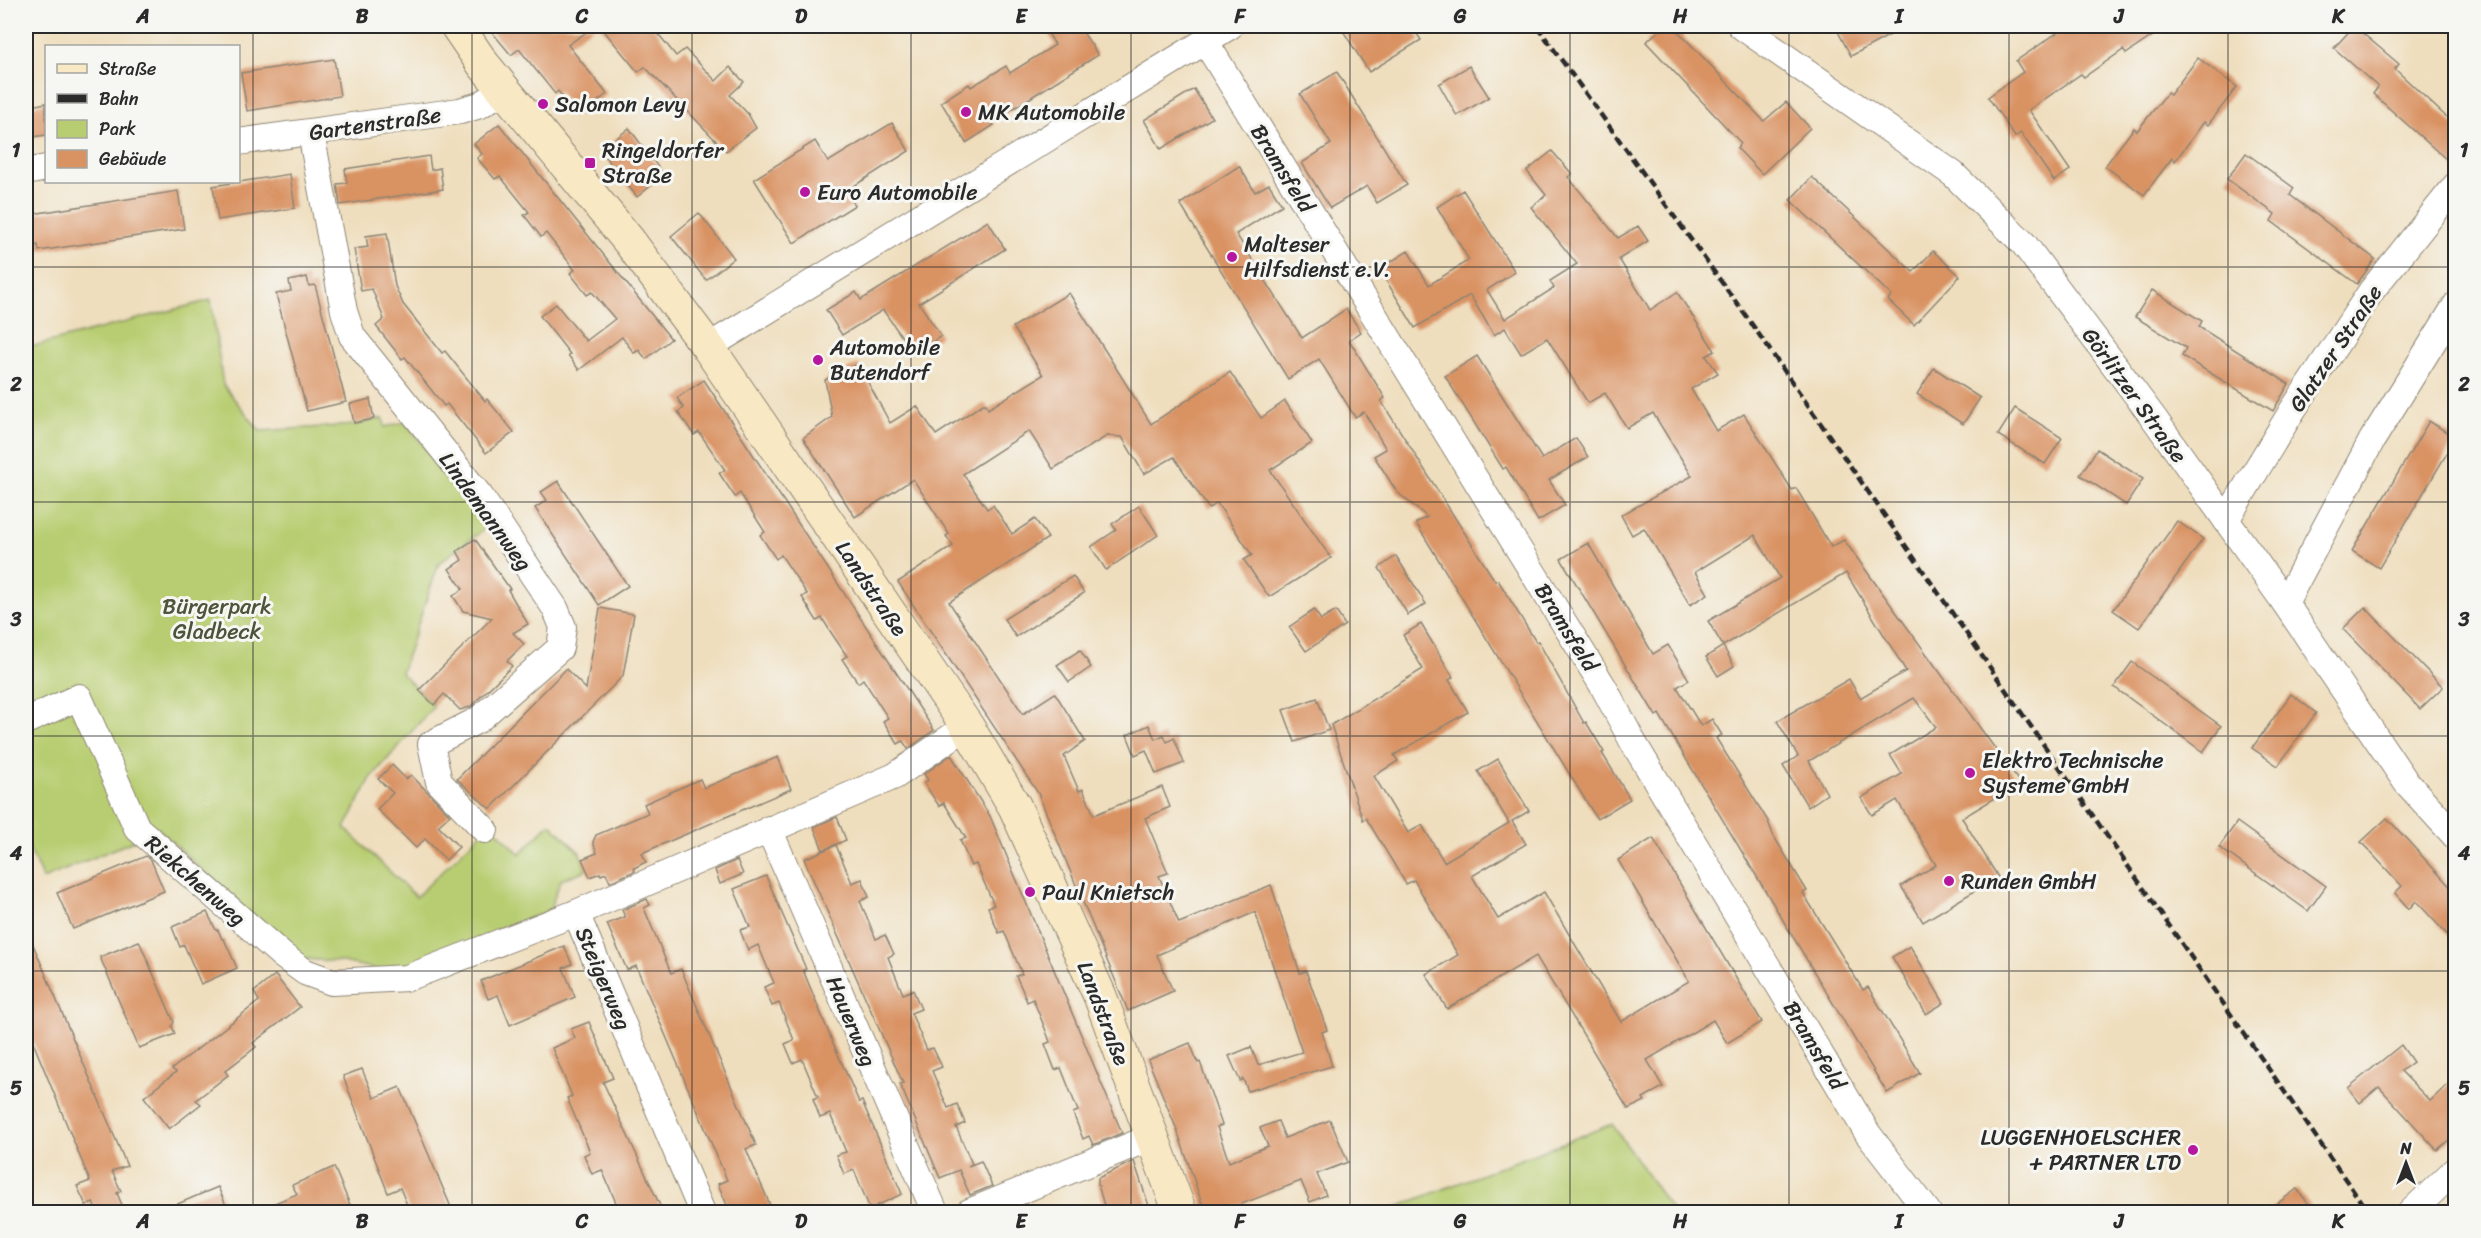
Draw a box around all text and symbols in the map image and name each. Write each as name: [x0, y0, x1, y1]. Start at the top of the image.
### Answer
text: A: [135, 0, 150, 34]
text: B: [356, 0, 369, 34]
text: C: [575, 0, 589, 34]
text: D: [795, 0, 808, 34]
text: E: [1015, 0, 1028, 34]
text: F: [1234, 0, 1247, 34]
text: G: [1453, 0, 1467, 34]
text: H: [1672, 0, 1688, 34]
text: I: [1894, 0, 1905, 34]
text: J: [2113, 0, 2125, 34]
text: K: [2331, 0, 2346, 34]
legend: [45, 45, 240, 183]
text: Straße: [99, 53, 156, 85]
text: Bahn: [99, 83, 139, 115]
place label: Salomon Levy: [555, 85, 686, 124]
place label: MK Automobile: [978, 93, 1125, 132]
street label: Gartenstraße: [307, 95, 444, 152]
marker: Salomon Levy: [536, 97, 550, 111]
marker: MK Automobile: [959, 105, 973, 119]
text: Park: [99, 113, 136, 145]
street label: Bramsfeld: [1240, 116, 1326, 222]
place label: Ringeldorfer Straße: [602, 131, 725, 195]
text: 1: [12, 133, 21, 168]
text: 1: [2460, 133, 2469, 168]
text: Gebäude: [99, 143, 167, 175]
marker: Ringeldorfer Straße: [583, 156, 597, 170]
place label: Euro Automobile: [817, 173, 978, 212]
marker: Euro Automobile: [798, 185, 812, 199]
place label: Malteser Hilfsdienst e.V.: [1244, 225, 1390, 289]
marker: Malteser Hilfsdienst e.V.: [1225, 250, 1239, 264]
street label: Glatzer Straße: [2278, 276, 2393, 420]
street label: Görlitzer Straße: [2072, 319, 2198, 472]
place label: Automobile Butendorf: [829, 328, 940, 392]
marker: Automobile Butendorf: [811, 353, 825, 367]
text: 2: [9, 367, 22, 402]
text: 2: [2457, 367, 2470, 402]
street label: Lindemannweg: [429, 443, 543, 580]
street label: Landstraße: [825, 532, 918, 645]
street label: Bramsfeld: [1524, 575, 1610, 681]
park label: Bürgerpark Gladbeck: [162, 587, 272, 651]
text: 3: [10, 602, 22, 637]
text: 3: [2458, 602, 2470, 637]
place label: Elektro Technische Systeme GmbH: [1982, 741, 2163, 805]
marker: Elektro Technische Systeme GmbH: [1963, 766, 1977, 780]
street label: Riekchenweg: [136, 825, 256, 936]
text: 4: [9, 836, 23, 871]
text: 4: [2457, 836, 2471, 871]
place label: Runden GmbH: [1961, 862, 2097, 901]
place label: Paul Knietsch: [1042, 873, 1174, 912]
marker: Runden GmbH: [1942, 874, 1956, 888]
marker: Paul Knietsch: [1023, 885, 1037, 899]
street label: Steigerweg: [564, 920, 643, 1036]
street label: Landstraße: [1066, 955, 1141, 1071]
street label: Hauerweg: [815, 970, 888, 1073]
street label: Bramsfeld: [1772, 993, 1857, 1099]
text: 5: [10, 1071, 22, 1106]
text: 5: [2458, 1071, 2470, 1106]
place label: LUGGENHOELSCHER + PARTNER LTD: [1981, 1118, 2181, 1182]
north arrow: [2376, 1133, 2436, 1193]
text: N: [2399, 1134, 2412, 1163]
marker: LUGGENHOELSCHER + PARTNER LTD: [2186, 1143, 2200, 1157]
text: A: [135, 1204, 150, 1238]
text: B: [356, 1204, 369, 1238]
text: C: [575, 1204, 589, 1238]
text: D: [795, 1204, 808, 1238]
text: E: [1015, 1204, 1028, 1238]
text: F: [1234, 1204, 1247, 1238]
text: G: [1453, 1204, 1467, 1238]
text: H: [1672, 1204, 1688, 1238]
text: I: [1894, 1204, 1905, 1238]
text: J: [2113, 1204, 2125, 1238]
text: K: [2331, 1204, 2346, 1238]

